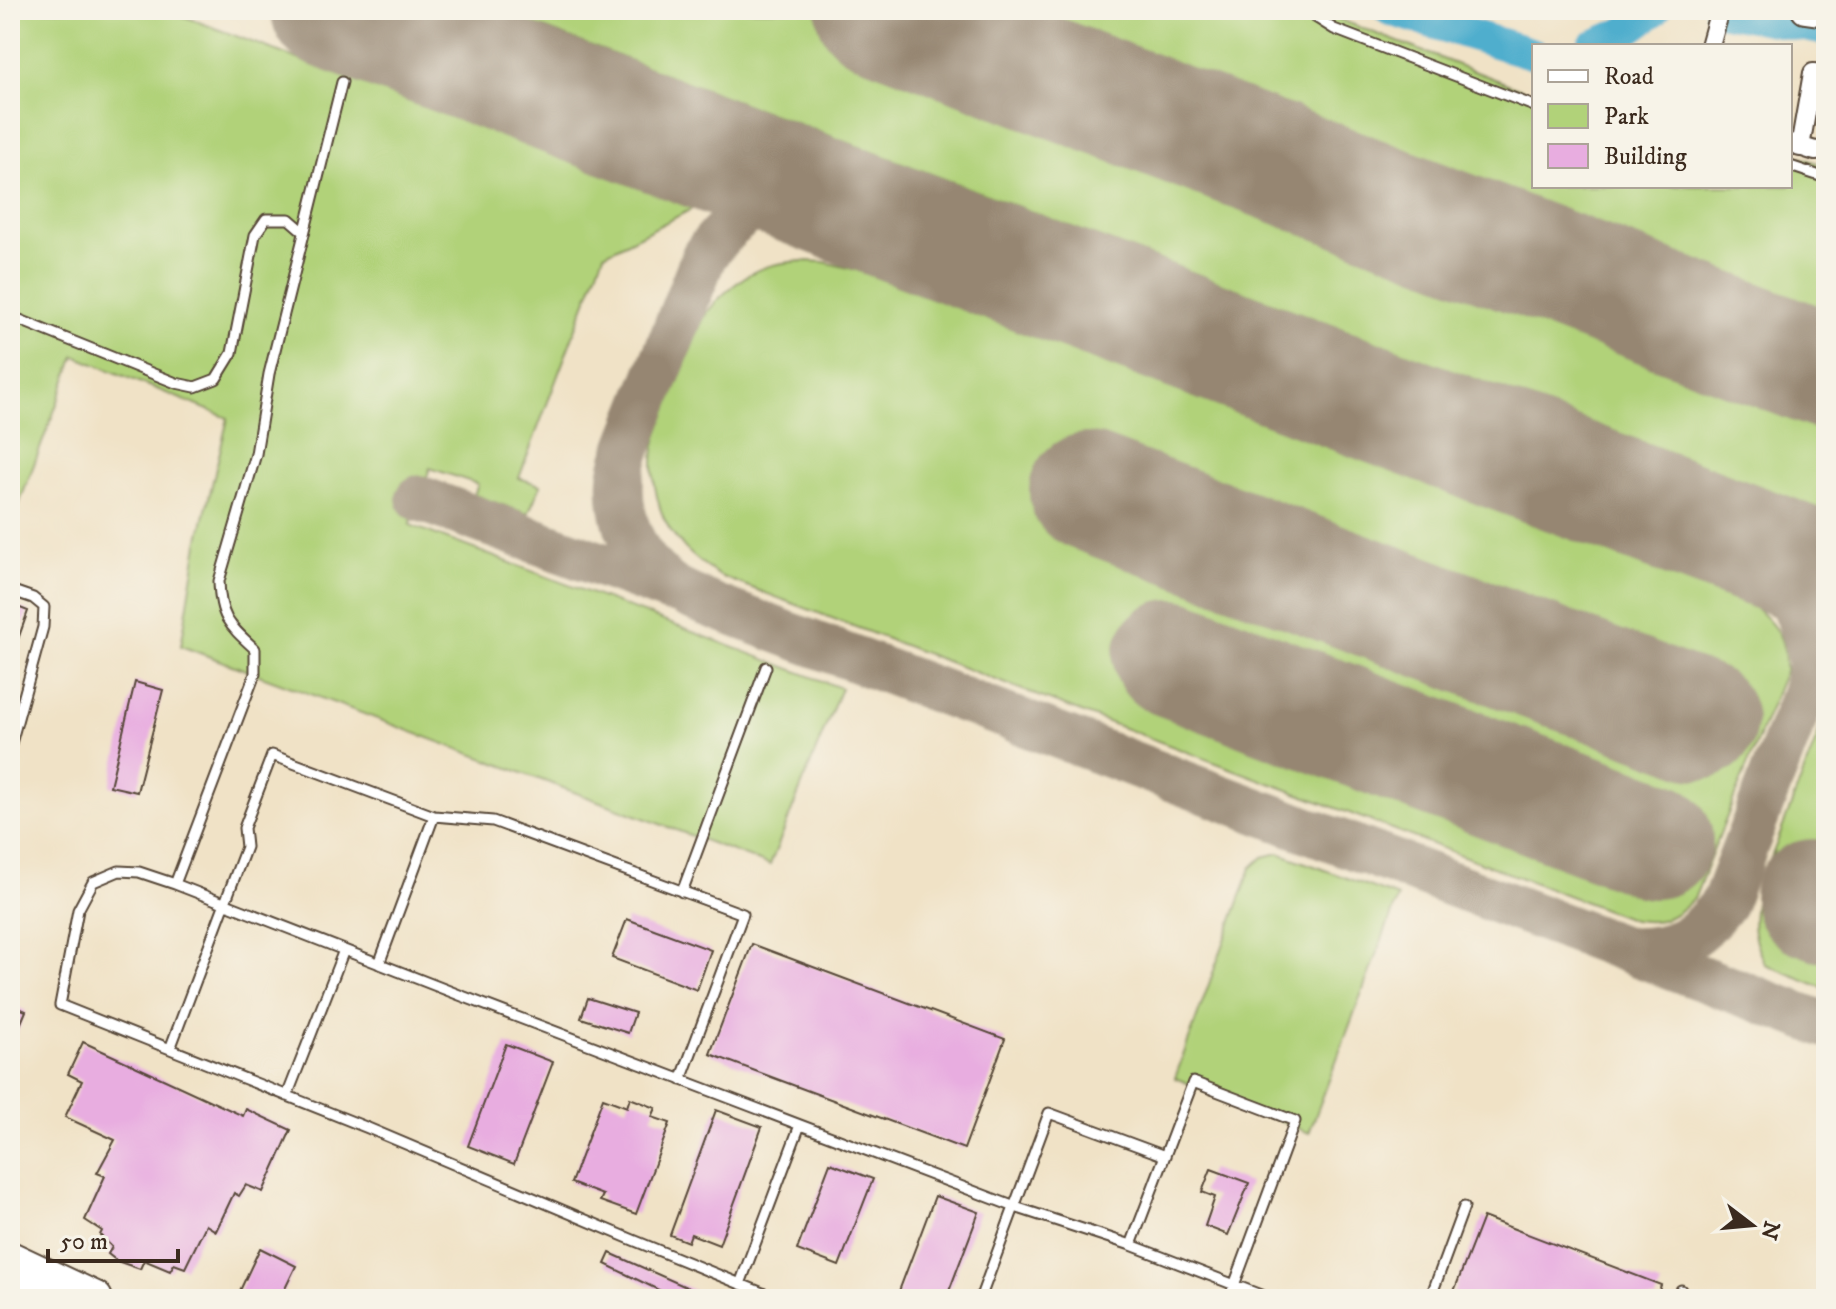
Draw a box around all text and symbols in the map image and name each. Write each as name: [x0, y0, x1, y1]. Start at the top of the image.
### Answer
legend: [1532, 44, 1792, 188]
text: Road: [1604, 62, 1654, 92]
text: Park: [1604, 102, 1649, 132]
text: Building: [1604, 142, 1687, 172]
north arrow: [1712, 1185, 1792, 1265]
scale bar: [48, 1213, 178, 1263]
text: N: [1754, 1218, 1785, 1243]
text: 50 m: [60, 1227, 108, 1257]

